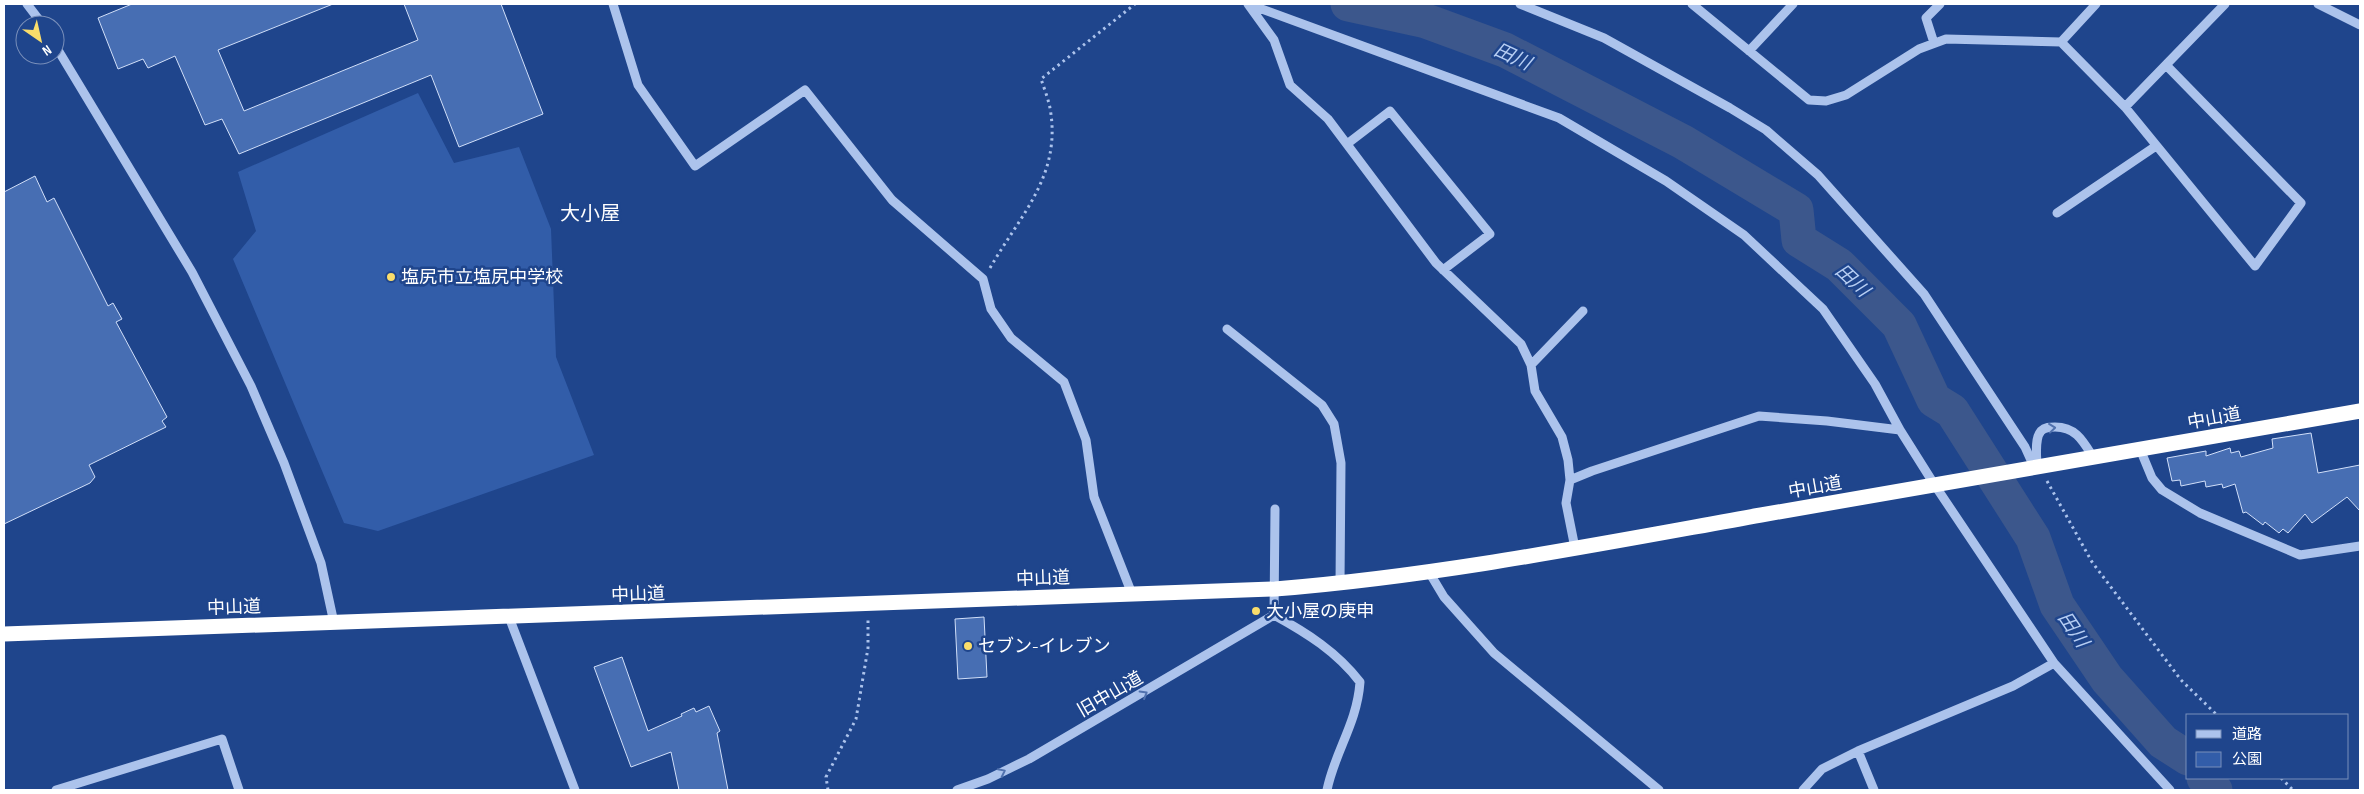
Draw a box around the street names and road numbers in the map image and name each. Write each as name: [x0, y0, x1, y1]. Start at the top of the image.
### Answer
street label: 中山道: [2186, 403, 2242, 434]
street label: 中山道: [1787, 472, 1843, 503]
street label: 中山道: [1016, 567, 1070, 590]
street label: 中山道: [611, 583, 665, 606]
street label: 中山道: [207, 596, 261, 619]
street label: 旧中山道: [1074, 667, 1147, 722]

